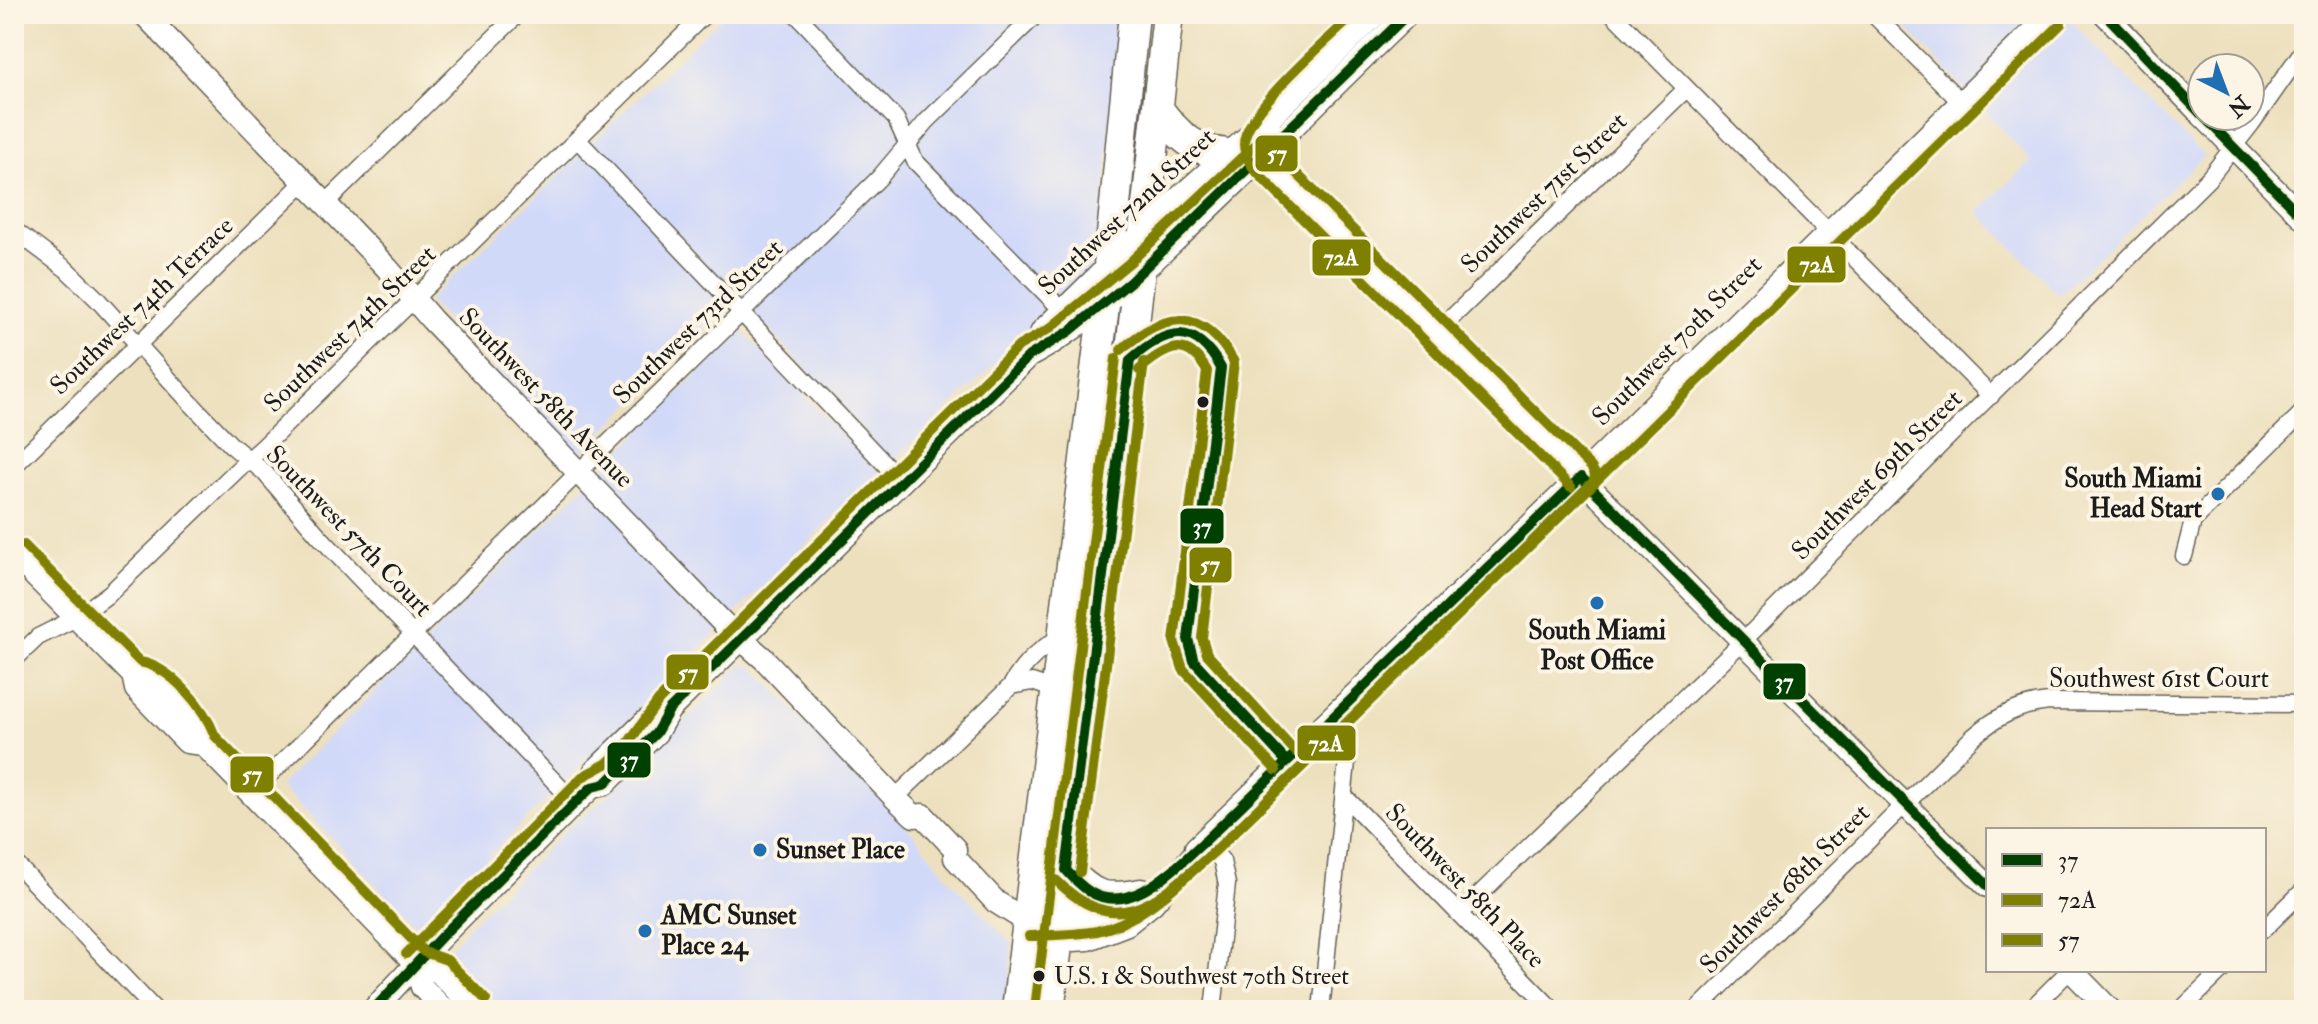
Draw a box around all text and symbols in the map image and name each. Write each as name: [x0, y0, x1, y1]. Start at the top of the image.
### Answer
north arrow: [2186, 52, 2266, 132]
text: N: [2222, 88, 2256, 123]
street label: Southwest 71st Street: [1454, 106, 1634, 280]
street label: Southwest 72nd Street: [1032, 122, 1222, 302]
line badge: 57: [1254, 134, 1299, 173]
text: 57: [1267, 140, 1288, 168]
street label: Southwest 74th Terrace: [44, 210, 241, 402]
street label: Southwest 73rd Street: [606, 233, 790, 411]
line badge: 72A: [1311, 238, 1372, 277]
street label: Southwest 74th Street: [257, 239, 443, 419]
text: 72A: [1323, 244, 1360, 272]
line badge: 72A: [1786, 245, 1847, 284]
street label: Southwest 70th Street: [1585, 249, 1769, 433]
text: 72A: [1799, 251, 1836, 279]
street label: Southwest 58th Avenue: [452, 301, 640, 495]
street label: Southwest 69th Street: [1785, 383, 1969, 567]
unlabelled marker: [1195, 394, 1211, 410]
street label: Southwest 57th Court: [259, 439, 439, 623]
place label: South Miami Head Start: [2064, 463, 2203, 525]
marker: South Miami Head Start: [2209, 485, 2227, 503]
line badge: 37: [1179, 507, 1225, 545]
text: 37: [1193, 513, 1212, 541]
line badge: 57: [1188, 546, 1233, 584]
text: 57: [1200, 551, 1221, 579]
marker: South Miami Post Office: [1588, 594, 1606, 612]
place label: South Miami Post Office: [1528, 615, 1666, 677]
line badge: 57: [665, 653, 710, 691]
text: 57: [678, 659, 699, 687]
line badge: 37: [1762, 662, 1807, 701]
street label: Southwest 61st Court: [2049, 663, 2269, 695]
text: 37: [1775, 668, 1794, 696]
line badge: 72A: [1296, 724, 1357, 762]
text: 72A: [1308, 730, 1345, 758]
line badge: 37: [606, 741, 652, 779]
text: 37: [620, 746, 639, 774]
line badge: 57: [229, 755, 275, 794]
text: 57: [242, 761, 263, 789]
street label: Southwest 58th Place: [1378, 797, 1552, 975]
street label: Southwest 68th Street: [1693, 797, 1877, 981]
legend: [1986, 828, 2266, 972]
place label: Sunset Place: [776, 834, 905, 866]
marker: Sunset Place: [751, 841, 769, 859]
text: 37: [2058, 845, 2078, 876]
text: 72A: [2058, 885, 2096, 916]
place label: AMC Sunset Place 24: [660, 900, 797, 962]
marker: AMC Sunset Place 24: [636, 922, 654, 940]
text: 57: [2058, 925, 2080, 956]
place label: U.S. 1 & Southwest 70th Street: [1054, 961, 1349, 992]
marker: U.S. 1 & Southwest 70th Street: [1031, 968, 1047, 984]

